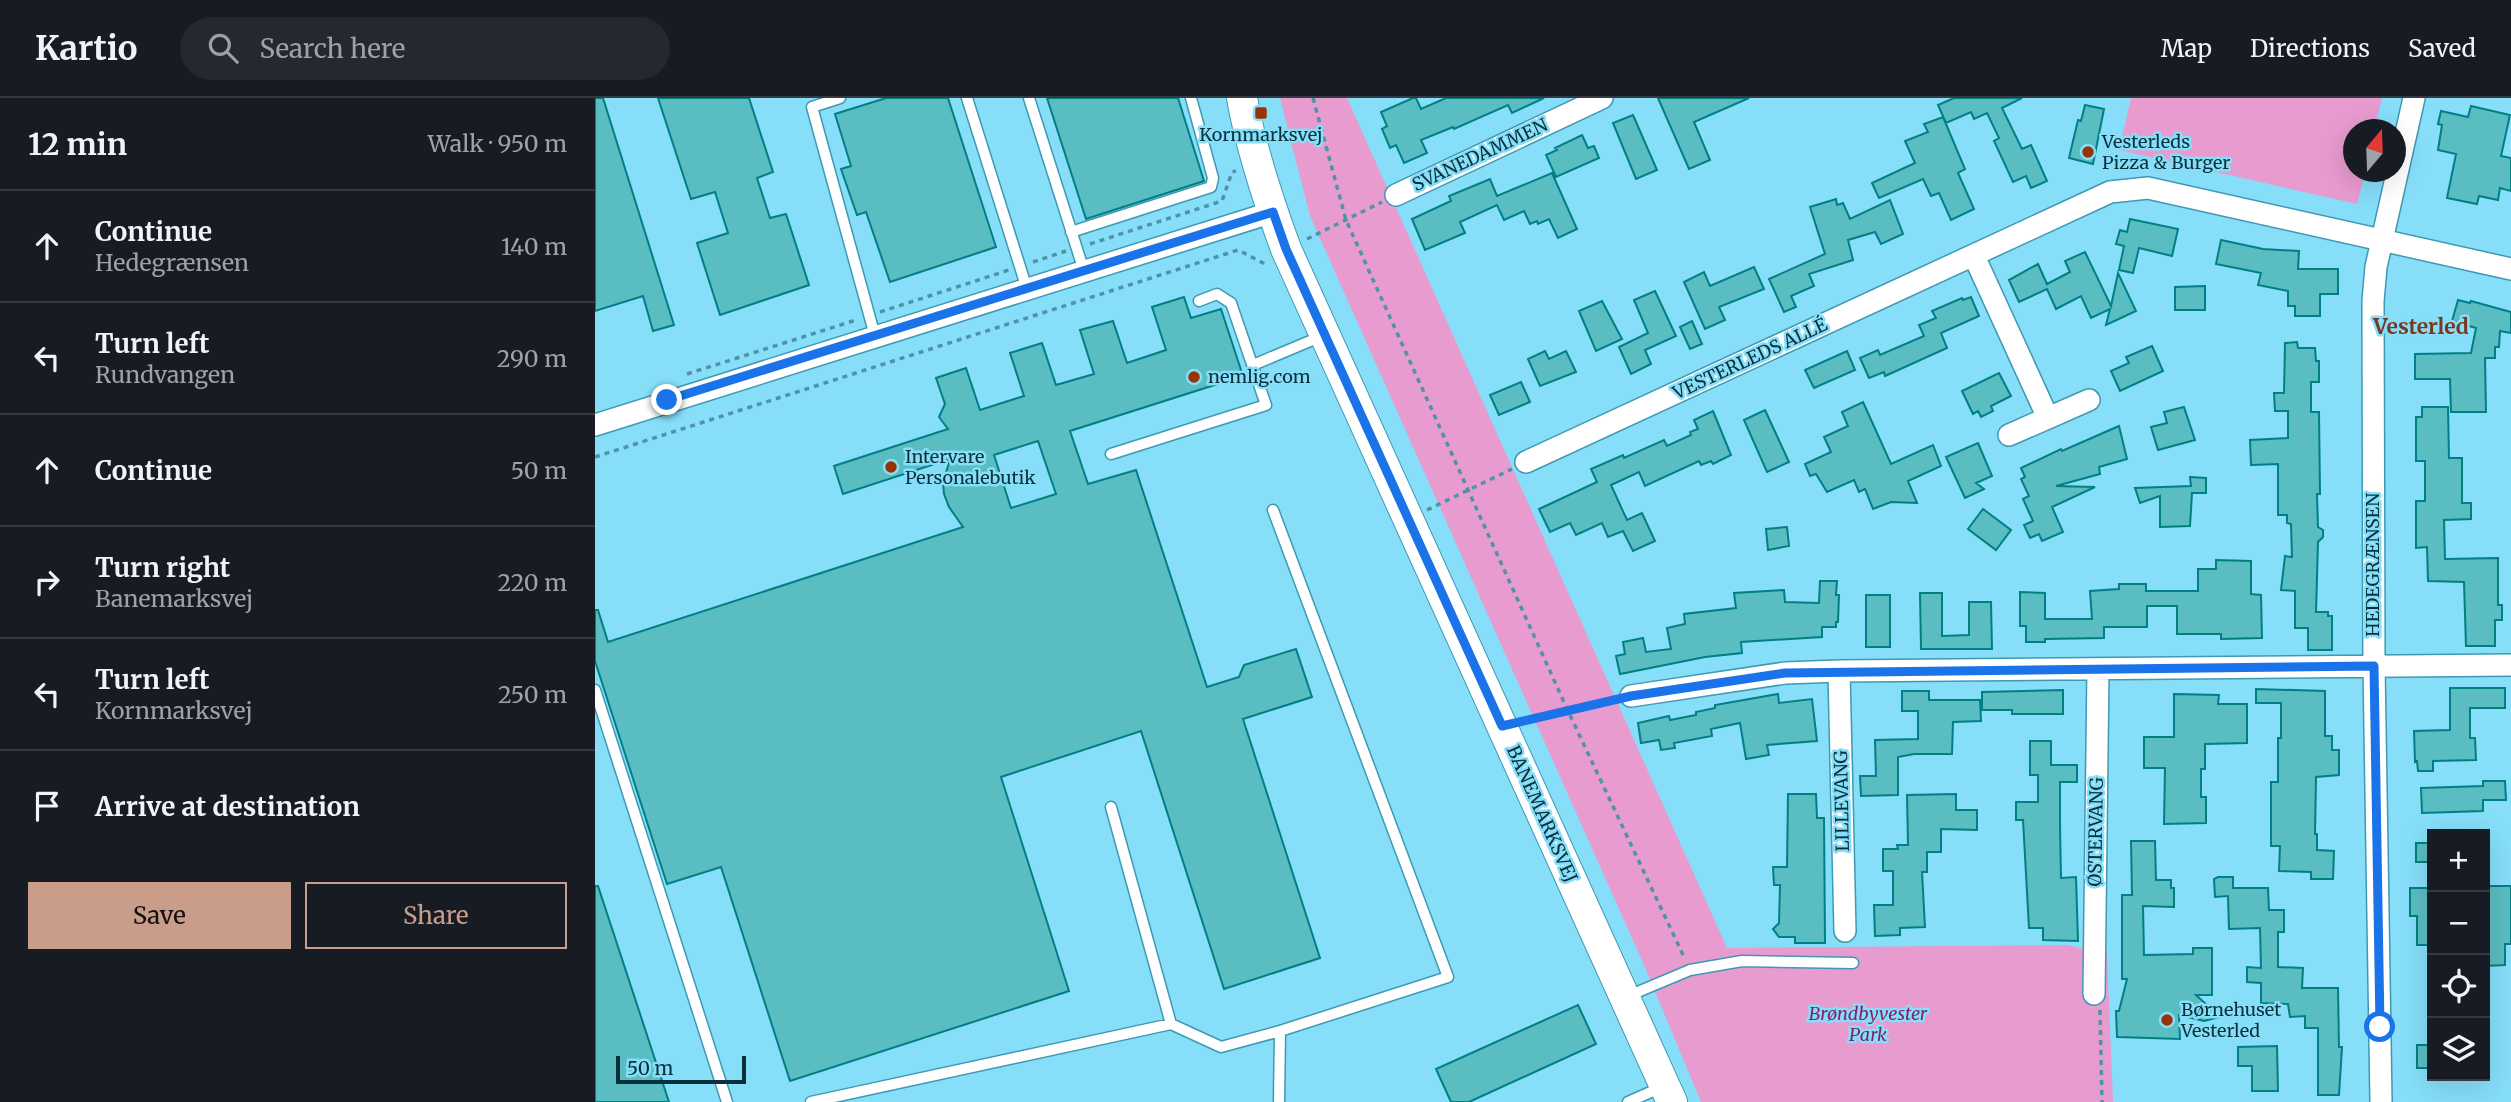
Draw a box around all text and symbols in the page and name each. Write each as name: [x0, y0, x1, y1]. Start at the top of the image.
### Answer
search box: [180, 17, 670, 80]
text: Kartio: [35, 28, 138, 69]
icon: search: [204, 29, 242, 67]
text: Search here: [260, 32, 405, 65]
text: Map: [2161, 33, 2212, 64]
text: Directions: [2250, 33, 2370, 64]
text: Saved: [2408, 33, 2476, 64]
marker: Kornmarksvej: [1253, 105, 1269, 121]
street label: SVANEDAMMEN: [1408, 113, 1551, 196]
north arrow: [2343, 119, 2406, 182]
place label: Kornmarksvej: [1199, 123, 1323, 146]
text: 12 min: [28, 125, 127, 163]
text: Walk · 950 m: [428, 129, 567, 158]
place label: Vesterleds Pizza & Burger: [2101, 130, 2230, 174]
marker: Vesterleds Pizza & Burger: [2080, 144, 2096, 160]
text: Continue: [95, 215, 212, 248]
icon: ahead: [28, 227, 66, 265]
text: 140 m: [501, 232, 567, 261]
text: Hedegrænsen: [95, 248, 249, 277]
street label: VESTERLEDS ALLÉ: [1668, 312, 1831, 405]
district label: Vesterled: [2372, 313, 2469, 340]
text: Turn left: [95, 327, 209, 360]
icon: left: [28, 339, 66, 377]
text: 290 m: [497, 344, 567, 373]
text: Rundvangen: [95, 360, 235, 389]
place label: nemlig.com: [1208, 365, 1311, 388]
marker: nemlig.com: [1186, 369, 1202, 385]
route end: [651, 384, 682, 415]
place label: Intervare Personalebutik: [905, 445, 1036, 489]
icon: ahead: [28, 451, 66, 489]
text: Continue: [95, 454, 212, 487]
text: 50 m: [511, 456, 567, 485]
marker: Intervare Personalebutik: [883, 459, 899, 475]
street label: HEDEGRÆNSEN: [2361, 493, 2384, 637]
text: Turn right: [95, 551, 230, 584]
icon: right: [28, 563, 66, 601]
text: 220 m: [497, 568, 567, 597]
text: Banemarksvej: [95, 584, 253, 613]
text: Turn left: [95, 663, 209, 696]
icon: left: [28, 675, 66, 713]
text: 250 m: [498, 680, 567, 709]
text: Kornmarksvej: [95, 696, 253, 725]
street label: BANEMARKSVEJ: [1502, 742, 1583, 886]
street label: LILLEVANG: [1829, 750, 1854, 852]
street label: ØSTERVANG: [2083, 777, 2108, 887]
icon: arrive: [28, 787, 66, 825]
text: Arrive at destination: [95, 790, 360, 823]
map controls: [2427, 829, 2490, 1081]
button: +: [2427, 829, 2490, 892]
button: Save: [28, 882, 291, 949]
button: Share: [305, 882, 567, 949]
button: −: [2427, 892, 2490, 955]
button: locate: [2427, 955, 2490, 1018]
place label: Børnehuset Vesterled: [2180, 998, 2281, 1042]
park label: Brøndbyvester Park: [1809, 1002, 1928, 1046]
route start: [2364, 1011, 2395, 1042]
marker: Børnehuset Vesterled: [2159, 1012, 2175, 1028]
button: layers: [2427, 1018, 2490, 1081]
scale bar: [616, 1053, 745, 1085]
text: 50 m: [627, 1056, 673, 1080]

